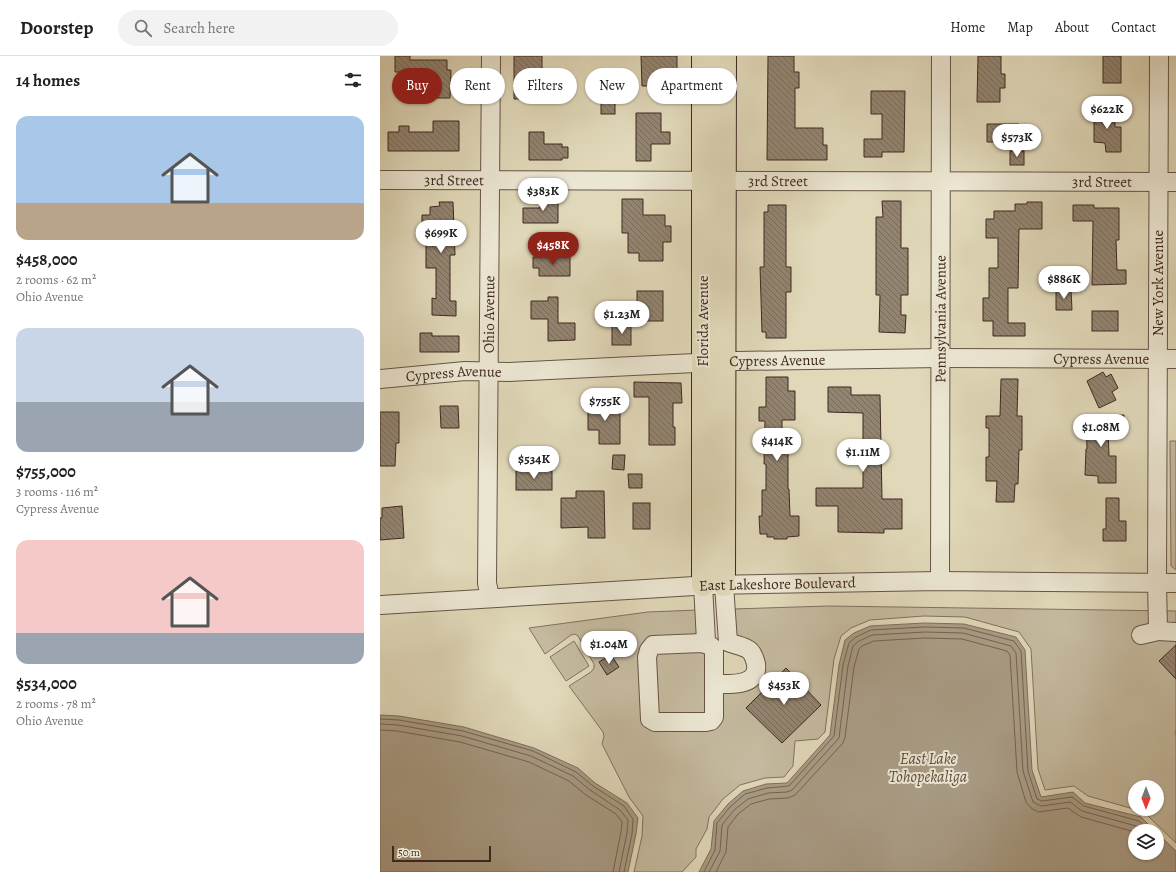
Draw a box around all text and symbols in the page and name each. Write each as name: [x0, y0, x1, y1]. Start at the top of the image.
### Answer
search box: [118, 10, 398, 46]
text: Doorstep: [20, 15, 94, 41]
icon: search: [132, 17, 154, 39]
text: Search here: [164, 18, 235, 38]
text: Home: [950, 18, 985, 37]
text: Map: [1007, 18, 1033, 37]
text: About: [1055, 18, 1089, 37]
text: Contact: [1111, 18, 1156, 37]
chip: Buy: [392, 68, 442, 104]
chip: Rent: [450, 68, 505, 104]
chip: Filters: [513, 68, 577, 104]
chip: New: [585, 68, 639, 104]
chip: Apartment: [647, 68, 737, 104]
text: 14 homes: [16, 69, 80, 92]
icon: filters: [342, 69, 364, 91]
pin: $622K: [1079, 96, 1135, 130]
text: $622K: [1090, 100, 1124, 117]
pin: $573K: [989, 124, 1045, 158]
text: $573K: [1001, 128, 1033, 145]
icon: home: [154, 142, 226, 214]
street label: 3rd Street: [424, 170, 484, 190]
street label: 3rd Street: [748, 171, 808, 191]
street label: 3rd Street: [1072, 172, 1132, 192]
pin: $383K: [515, 178, 571, 212]
text: $383K: [527, 182, 559, 199]
pin: $699K: [413, 220, 469, 254]
text: $699K: [425, 224, 457, 241]
street label: New York Avenue: [1148, 229, 1168, 336]
pin: $458K: [525, 232, 581, 266]
text: $458K: [537, 236, 569, 253]
text: $458,000: [16, 248, 78, 271]
street label: Pennsylvania Avenue: [930, 255, 951, 383]
pin: $886K: [1036, 266, 1092, 300]
text: $886K: [1047, 270, 1081, 287]
text: 2 rooms · 62 m²: [16, 271, 96, 288]
street label: Ohio Avenue: [479, 275, 499, 353]
street label: Florida Avenue: [693, 275, 713, 367]
text: Ohio Avenue: [16, 288, 83, 305]
pin: $1.23M: [589, 301, 655, 335]
text: $1.23M: [603, 305, 641, 322]
street label: Cypress Avenue: [1053, 348, 1150, 369]
street label: Cypress Avenue: [729, 350, 826, 371]
icon: home: [154, 354, 226, 426]
street label: Cypress Avenue: [405, 361, 502, 387]
pin: $755K: [577, 388, 633, 422]
text: $755K: [589, 392, 621, 409]
pin: $1.08M: [1068, 414, 1134, 448]
text: $1.08M: [1082, 418, 1120, 435]
pin: $414K: [749, 428, 805, 462]
text: $414K: [761, 432, 793, 449]
pin: $1.11M: [830, 439, 896, 473]
text: $1.11M: [846, 443, 880, 460]
pin: $534K: [506, 446, 562, 480]
text: $534K: [518, 450, 550, 467]
text: $755,000: [16, 460, 76, 483]
text: 3 rooms · 116 m²: [16, 483, 98, 500]
text: Cypress Avenue: [16, 500, 99, 517]
icon: home: [154, 566, 226, 638]
street label: East Lakeshore Boulevard: [698, 572, 857, 596]
pin: $1.04M: [576, 631, 642, 665]
text: $1.04M: [590, 635, 628, 652]
text: $534,000: [16, 672, 77, 695]
pin: $453K: [756, 672, 812, 706]
text: $453K: [768, 676, 800, 693]
text: 2 rooms · 78 m²: [16, 695, 96, 712]
text: Ohio Avenue: [16, 712, 83, 729]
water label: East Lake Tohopekaliga: [889, 748, 968, 788]
north arrow: [1128, 780, 1164, 816]
map controls: [1128, 780, 1164, 860]
button: layers: [1128, 824, 1164, 860]
scale bar: [392, 844, 491, 863]
text: 50 m: [398, 845, 420, 860]

